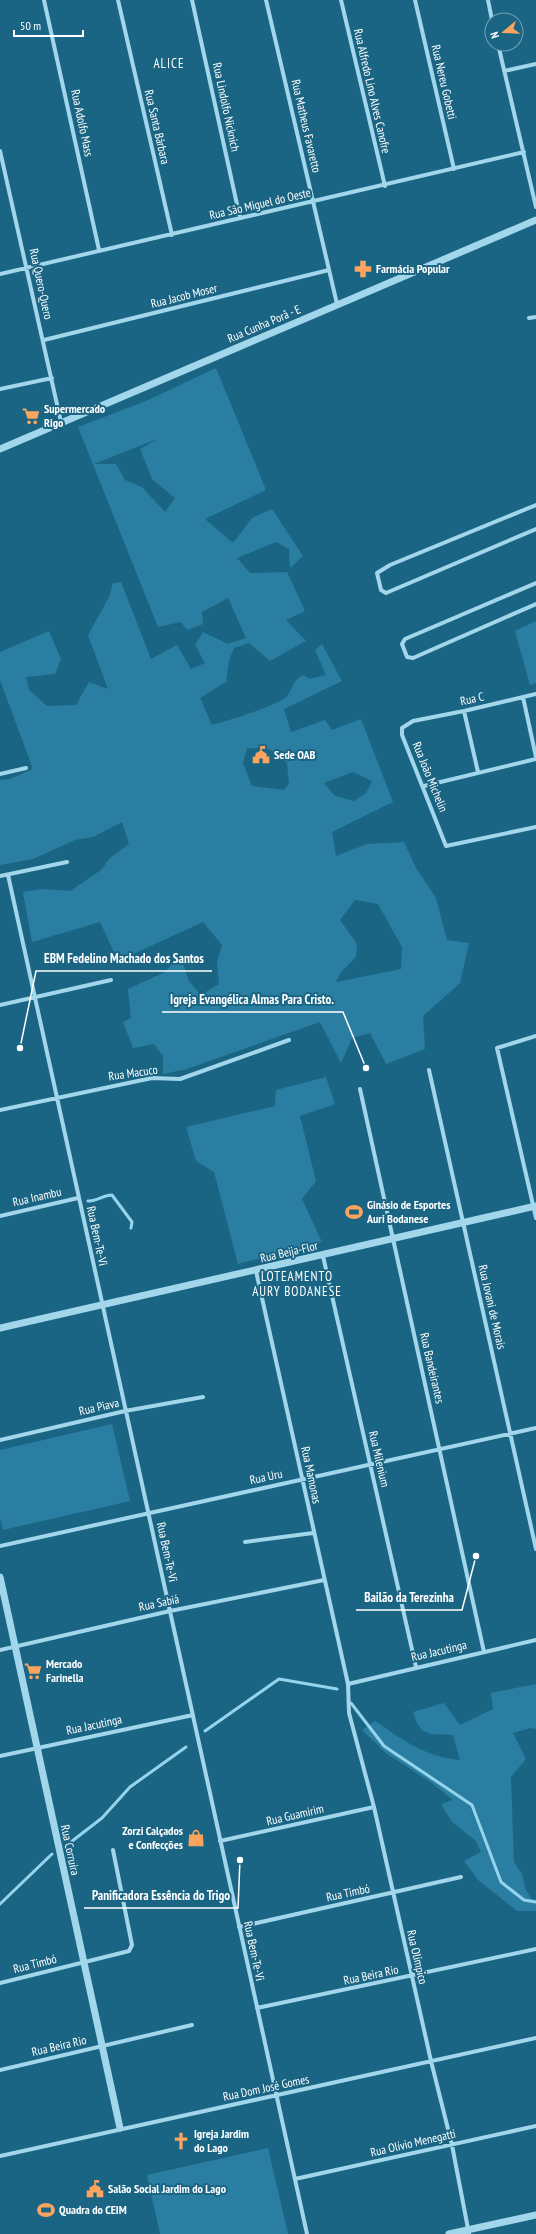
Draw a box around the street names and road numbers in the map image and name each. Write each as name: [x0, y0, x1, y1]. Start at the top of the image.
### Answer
street label: Rua Alfredo Lino Alves Canofre: [351, 27, 394, 155]
street label: Rua Nereu Gobetti: [429, 43, 460, 121]
street label: Rua Lindolfo Nicknich: [210, 61, 243, 153]
street label: Rua Matheus Favaretto: [288, 78, 325, 174]
street label: Rua Adolfo Mass: [68, 88, 97, 158]
street label: Rua Santa Bárbara: [142, 88, 173, 166]
street label: Rua São Miguel do Oeste: [208, 185, 312, 222]
street label: Rua Quero-Quero: [27, 247, 56, 321]
street label: Rua Jacob Moser: [149, 280, 219, 311]
street label: Rua Cunha Porã - E: [225, 301, 303, 346]
street label: Rua C: [459, 688, 486, 708]
street label: Rua João Michelin: [410, 740, 451, 814]
street label: Rua Macuco: [107, 1062, 158, 1083]
street label: Rua Inambu: [11, 1184, 63, 1209]
street label: Rua Bem-Te-Vi: [84, 1205, 111, 1267]
street label: Rua Beija-Flor: [259, 1237, 320, 1265]
street label: Rua Jovani de Morais: [475, 1263, 510, 1351]
street label: Rua Bandeirantes: [417, 1331, 448, 1405]
street label: Rua Piava: [77, 1395, 121, 1418]
street label: Rua Milenium: [366, 1429, 393, 1489]
street label: Rua Mamonas: [298, 1445, 325, 1505]
street label: Rua Uru: [248, 1466, 284, 1487]
street label: Rua Bem-Te-Vi: [154, 1521, 181, 1583]
street label: Rua Sabiá: [137, 1591, 181, 1614]
street label: Rua Jacutinga: [410, 1637, 468, 1664]
street label: Rua Jacutinga: [65, 1711, 123, 1738]
street label: Rua Guamirim: [265, 1801, 325, 1828]
street label: Rua Corruíra: [58, 1823, 83, 1877]
street label: Rua Timbó: [325, 1881, 371, 1904]
street label: Rua Bem-Te-Vi: [241, 1920, 268, 1982]
street label: Rua Olímpico: [404, 1928, 431, 1985]
street label: Rua Timbó: [12, 1951, 58, 1976]
street label: Rua Beira Rio: [342, 1961, 400, 1988]
street label: Rua Beira Rio: [30, 2032, 88, 2059]
street label: Rua Dom José Gomes: [221, 2071, 310, 2104]
street label: Rua Olívio Menegatti: [369, 2125, 457, 2160]

